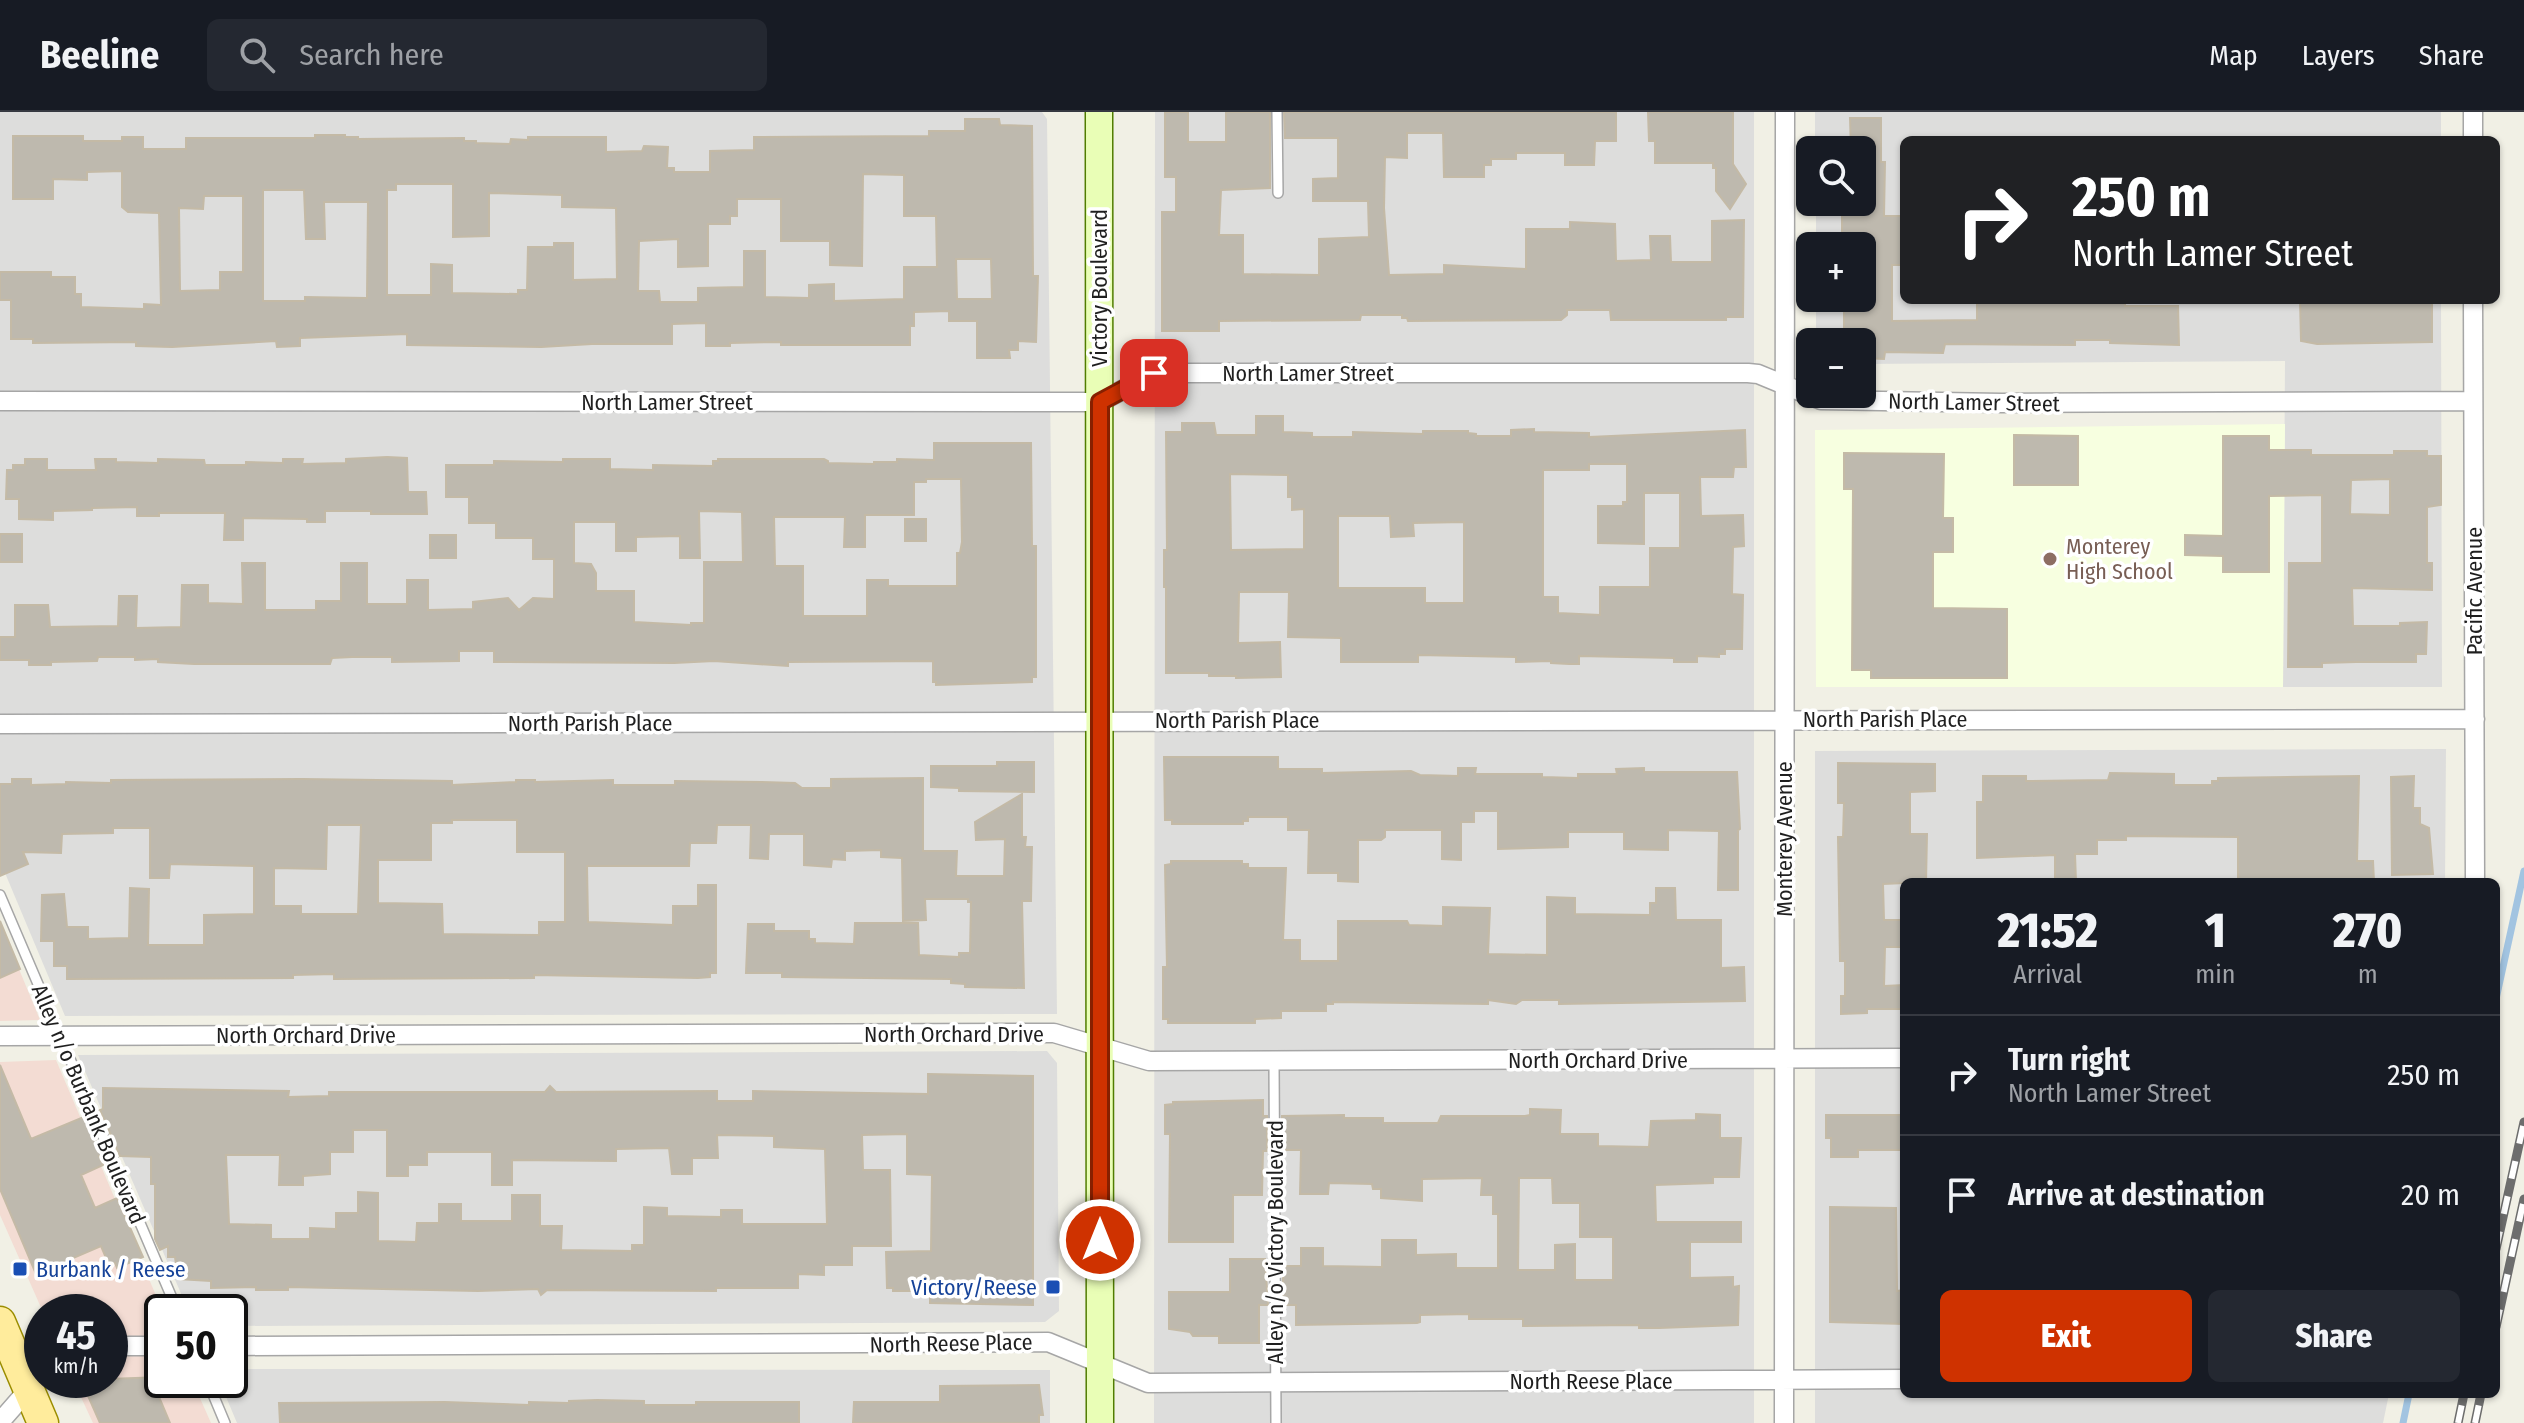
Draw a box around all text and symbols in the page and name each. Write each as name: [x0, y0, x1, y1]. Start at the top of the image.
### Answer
search box: [207, 19, 767, 91]
text: Beeline: [40, 32, 159, 78]
icon: search: [235, 33, 279, 77]
text: Search here: [299, 37, 444, 73]
text: Map: [2209, 39, 2258, 72]
text: Layers: [2302, 39, 2375, 72]
text: Share: [2419, 39, 2484, 72]
map controls: [1796, 136, 1876, 408]
button: search: [1796, 136, 1876, 216]
text: 250 m: [2072, 164, 2210, 231]
icon: right: [1940, 168, 2044, 272]
street label: Victory Boulevard: [1086, 209, 1113, 367]
button: +: [1796, 232, 1876, 312]
text: North Lamer Street: [2072, 232, 2353, 276]
button: −: [1796, 328, 1876, 408]
pin: [1120, 339, 1188, 407]
icon: arrive: [1132, 351, 1176, 395]
street label: North Lamer Street: [1222, 360, 1395, 387]
street label: North Lamer Street: [1888, 388, 2061, 418]
street label: North Lamer Street: [581, 389, 754, 416]
street label: Pacific Avenue: [2461, 527, 2488, 655]
place label: Monterey High School: [2066, 533, 2173, 585]
marker: Monterey High School: [2041, 550, 2059, 568]
street label: North Parish Place: [1803, 706, 1967, 733]
street label: North Parish Place: [1155, 707, 1319, 734]
street label: North Parish Place: [508, 710, 672, 737]
street label: Monterey Avenue: [1771, 761, 1798, 917]
text: 21:52: [1998, 902, 2098, 960]
text: 1: [2205, 902, 2226, 960]
text: 270: [2333, 902, 2402, 960]
text: Arrival: [2013, 959, 2082, 990]
text: min: [2195, 959, 2236, 990]
text: m: [2358, 959, 2378, 990]
street label: Alley n/o Burbank Boulevard: [26, 980, 151, 1228]
street label: North Orchard Drive: [864, 1021, 1044, 1048]
street label: North Orchard Drive: [216, 1022, 396, 1049]
text: Turn right: [2008, 1042, 2130, 1078]
street label: North Orchard Drive: [1508, 1047, 1688, 1074]
icon: right: [1940, 1053, 1984, 1097]
text: 250 m: [2387, 1057, 2460, 1093]
text: North Lamer Street: [2008, 1078, 2211, 1109]
street label: Alley n/o Victory Boulevard: [1262, 1120, 1289, 1364]
icon: arrive: [1940, 1173, 1984, 1217]
text: Arrive at destination: [2008, 1177, 2265, 1213]
text: 20 m: [2401, 1177, 2460, 1213]
position arrow: [1058, 1198, 1142, 1282]
place label: Burbank / Reese: [36, 1256, 186, 1283]
marker: Burbank / Reese: [11, 1260, 29, 1278]
place label: Victory/Reese: [911, 1274, 1037, 1301]
marker: Victory/Reese: [1044, 1278, 1062, 1296]
button: Exit: [1940, 1290, 2192, 1382]
button: Share: [2208, 1290, 2460, 1382]
speed limit sign: 50: [144, 1294, 248, 1398]
text: 45: [56, 1312, 96, 1360]
street label: North Reese Place: [869, 1329, 1033, 1358]
text: km/h: [54, 1354, 98, 1378]
street label: North Reese Place: [1509, 1368, 1673, 1395]

